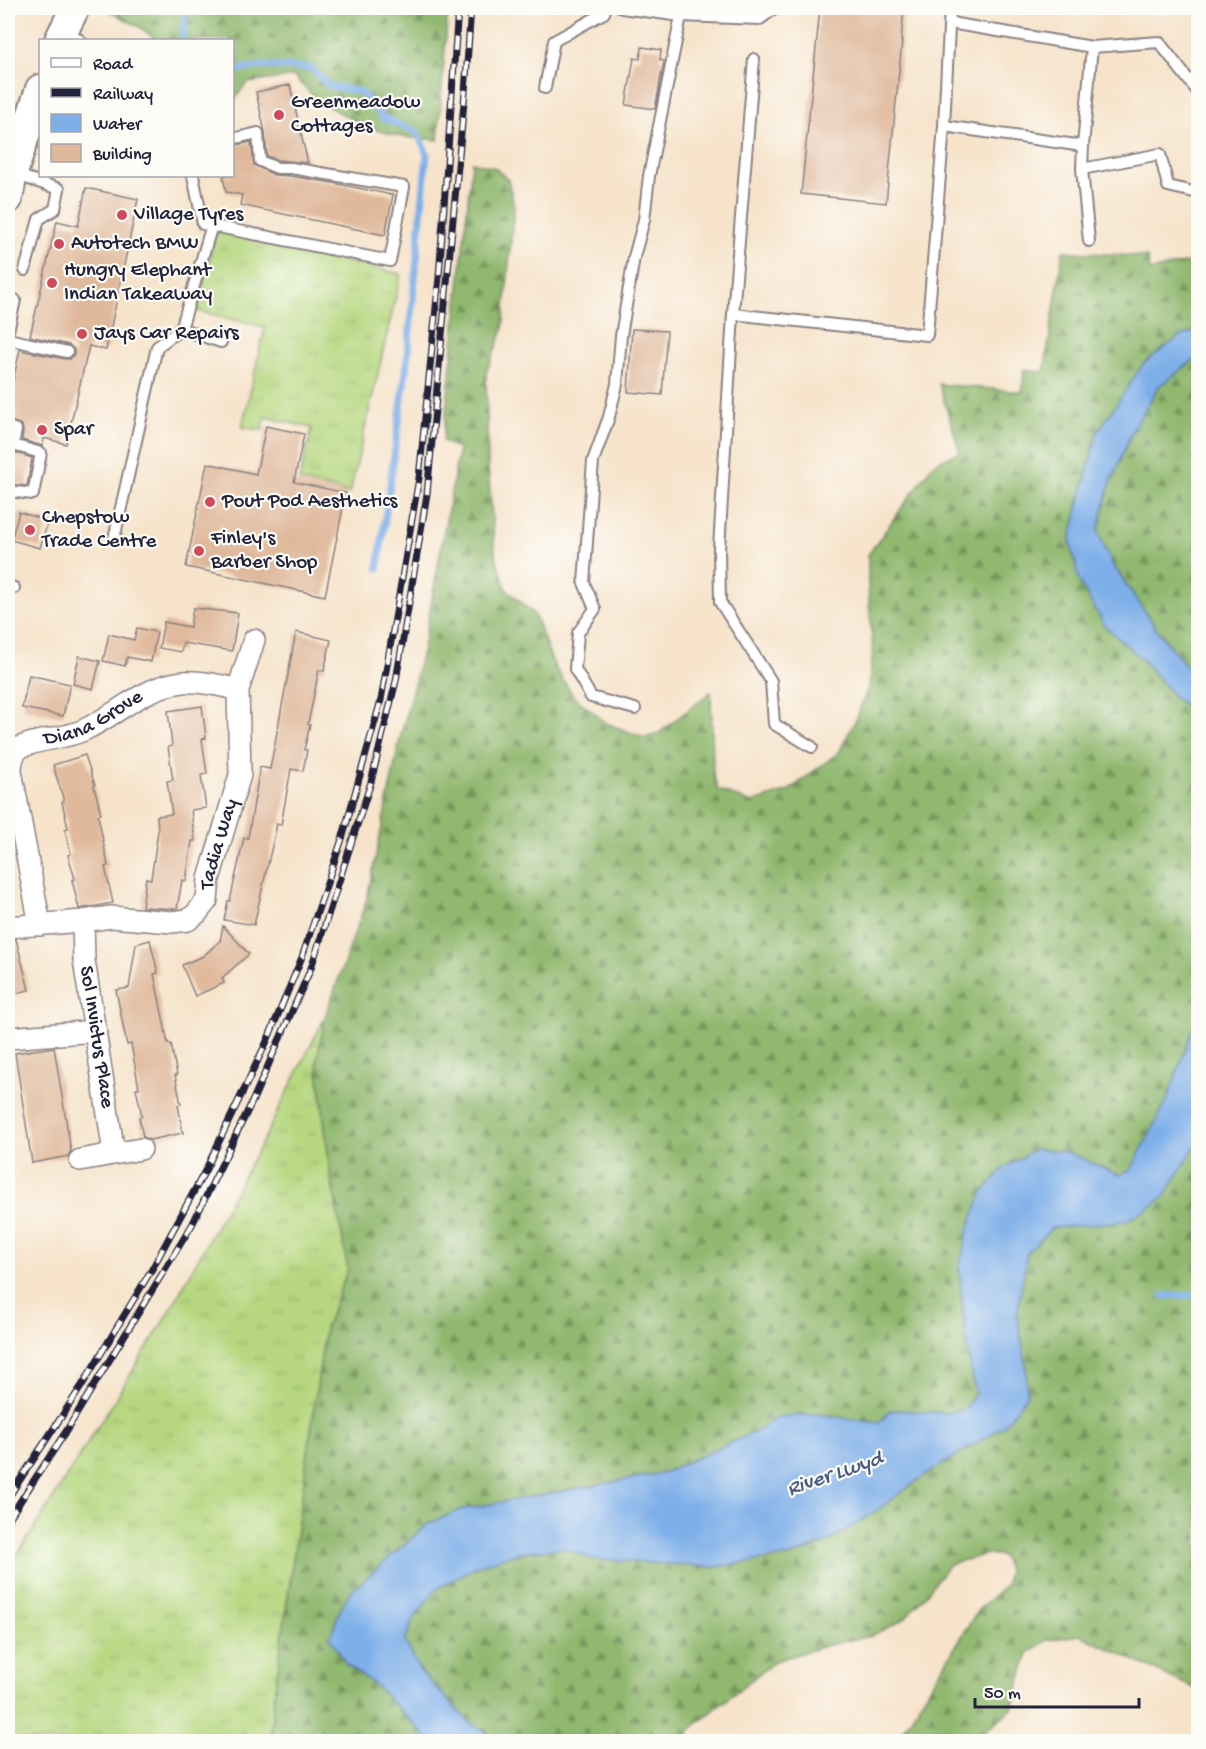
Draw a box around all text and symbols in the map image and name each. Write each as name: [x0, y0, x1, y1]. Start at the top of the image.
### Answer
legend: [39, 39, 234, 177]
text: Road: [93, 55, 134, 76]
text: Railway: [93, 85, 153, 106]
place label: Greenmeadow Cottages: [291, 91, 421, 140]
marker: Greenmeadow Cottages: [272, 108, 286, 122]
text: Water: [93, 115, 143, 136]
text: Building: [92, 145, 152, 166]
place label: Village Tyres: [133, 203, 245, 228]
marker: Village Tyres: [115, 208, 129, 222]
place label: Autotech BMW: [71, 232, 199, 257]
marker: Autotech BMW: [52, 237, 66, 251]
place label: Hungry Elephant Indian Takeaway: [64, 259, 213, 308]
marker: Hungry Elephant Indian Takeaway: [45, 276, 59, 290]
place label: Jays Car Repairs: [94, 322, 240, 347]
marker: Jays Car Repairs: [75, 327, 89, 341]
place label: Spar: [54, 418, 95, 443]
marker: Spar: [35, 423, 49, 437]
place label: Pout Pod Aesthetics: [221, 490, 399, 515]
marker: Pout Pod Aesthetics: [203, 495, 217, 509]
place label: Chepstow Trade Centre: [41, 506, 157, 555]
marker: Chepstow Trade Centre: [23, 523, 37, 537]
place label: Finley's Barber Shop: [210, 527, 318, 576]
marker: Finley's Barber Shop: [192, 544, 206, 558]
street label: Diana Grove: [40, 684, 149, 753]
street label: Tadia Way: [195, 796, 245, 891]
street label: Sol Invictus Place: [73, 964, 120, 1111]
water label: River Lwyd: [784, 1446, 888, 1503]
scale bar: [975, 1671, 1138, 1709]
text: 50 m: [984, 1684, 1021, 1705]

